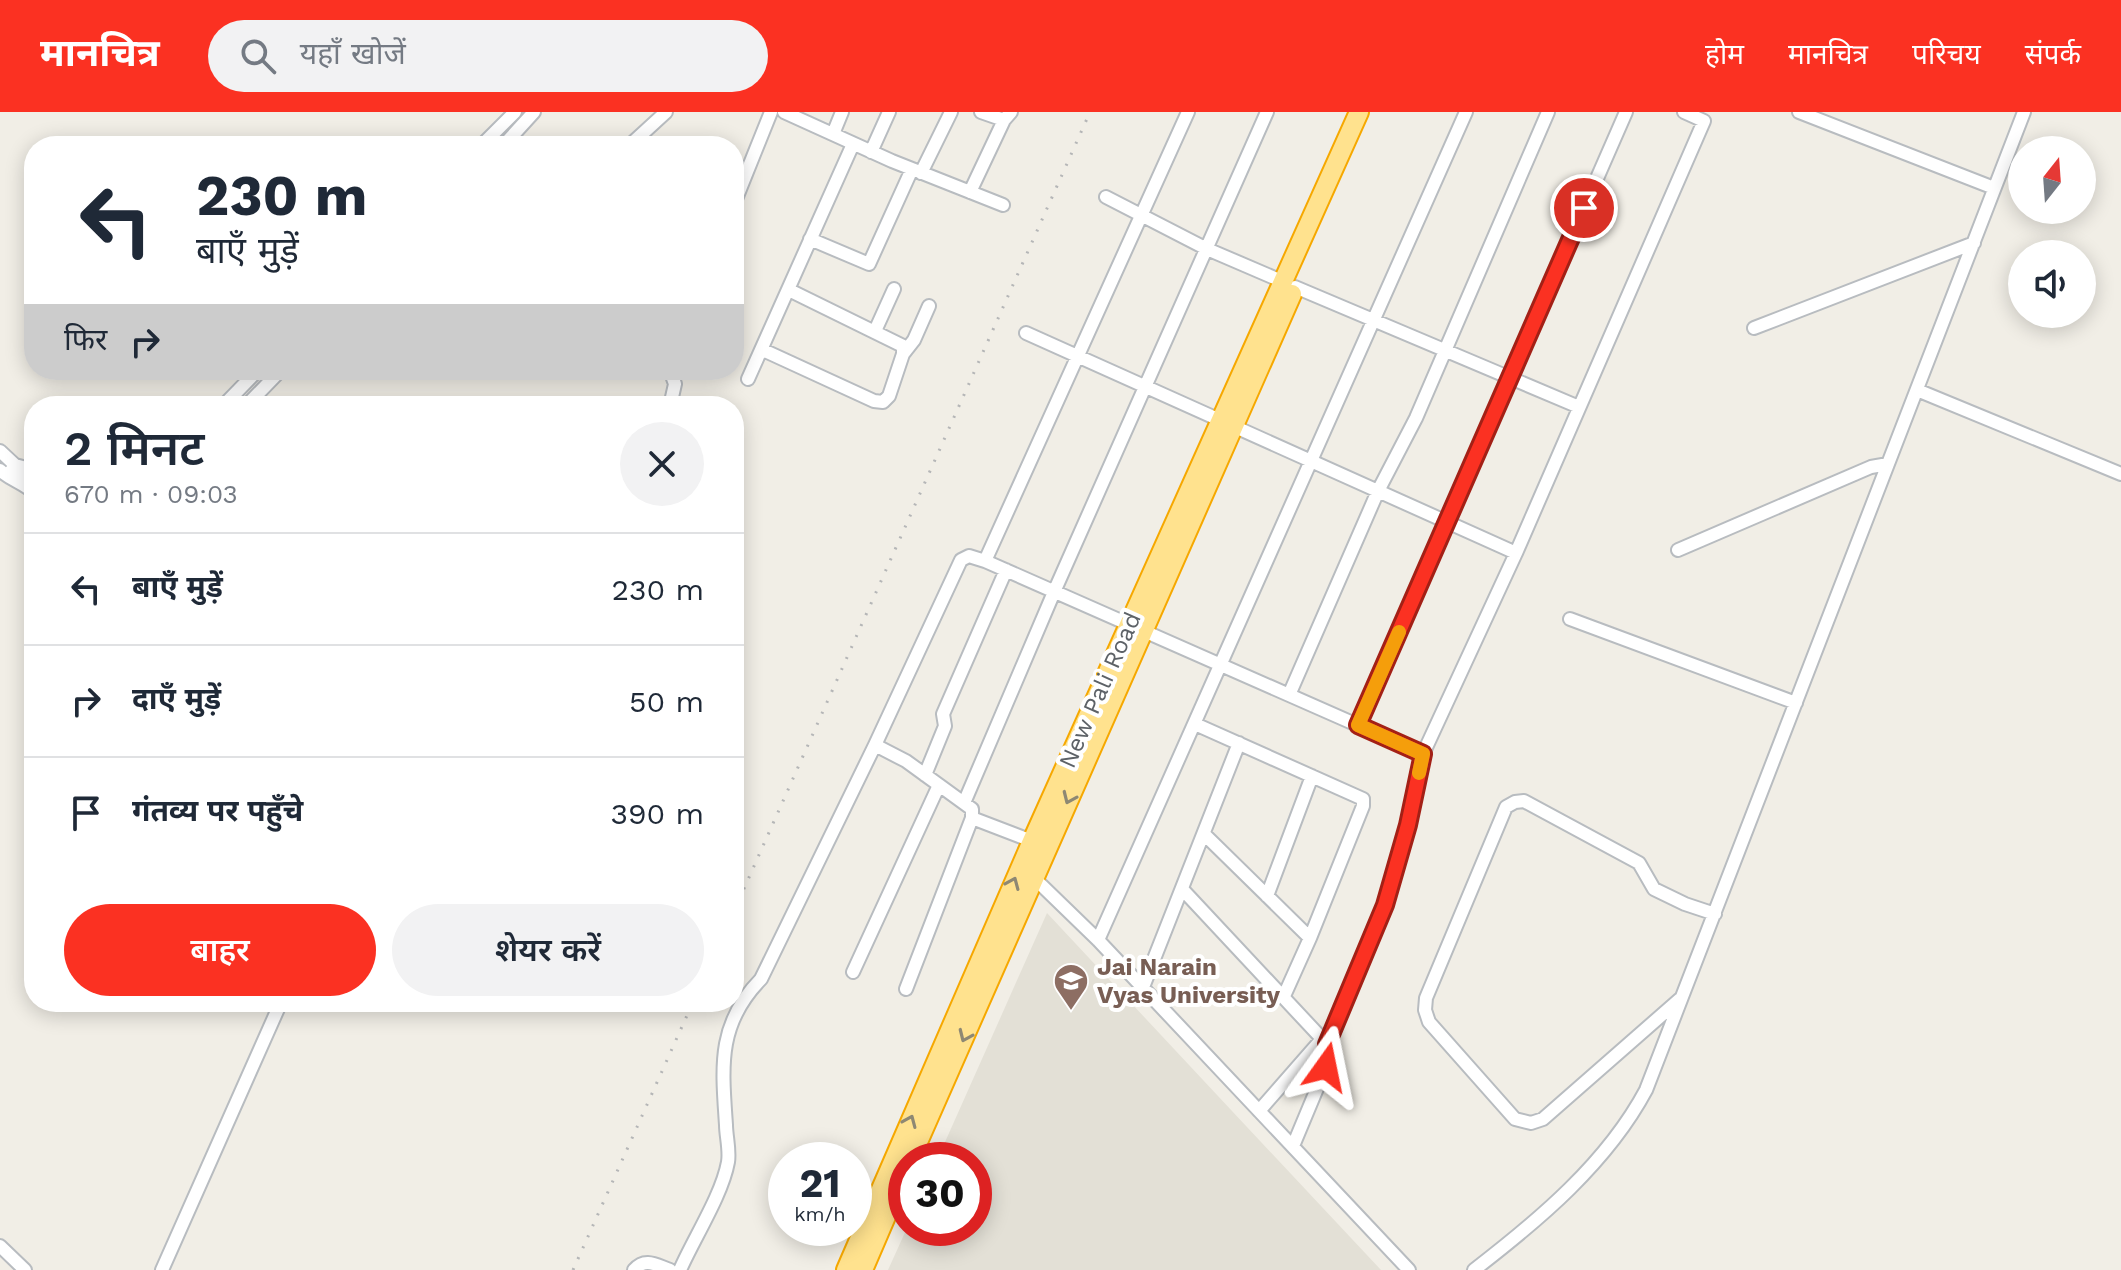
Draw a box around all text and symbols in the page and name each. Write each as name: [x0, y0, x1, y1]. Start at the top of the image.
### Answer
search box: [208, 20, 768, 92]
text: मानचित्र: [40, 31, 160, 75]
icon: search: [236, 34, 280, 78]
text: यहाँ खोजें: [300, 36, 406, 71]
text: होम: [1705, 38, 1744, 71]
text: मानचित्र: [1788, 38, 1868, 71]
text: परिचय: [1912, 38, 1981, 71]
text: संपर्क: [2025, 38, 2081, 71]
north arrow: [2008, 136, 2096, 224]
map controls: [2008, 136, 2096, 328]
text: 230 m: [196, 163, 367, 229]
icon: left: [64, 168, 168, 272]
pin: [1550, 174, 1618, 242]
icon: arrive: [1562, 186, 1606, 230]
text: बाएँ मुड़ें: [196, 230, 299, 272]
button: sound: [2008, 240, 2096, 328]
icon: right: [123, 320, 167, 364]
text: फिर: [64, 322, 107, 357]
text: 2 मिनट: [64, 420, 205, 477]
button: close: [620, 422, 704, 506]
text: 670 m · 09:03: [64, 479, 238, 509]
icon: left: [64, 567, 108, 611]
text: बाएँ मुड़ें: [132, 569, 223, 604]
text: 230 m: [612, 572, 704, 607]
street label: New Pali Road: [1053, 608, 1147, 772]
icon: right: [64, 679, 108, 723]
text: दाएँ मुड़ें: [132, 681, 221, 716]
text: 50 m: [629, 684, 704, 719]
one-way arrow: [1062, 790, 1078, 804]
icon: arrive: [64, 791, 108, 835]
text: गंतव्य पर पहुँचे: [132, 793, 303, 828]
text: 390 m: [611, 796, 704, 831]
one-way arrow: [1004, 877, 1020, 891]
button: बाहर: [64, 904, 376, 996]
button: शेयर करें: [392, 904, 704, 996]
place label: Jai Narain Vyas University: [1097, 953, 1280, 1009]
school or university icon: Jai Narain Vyas University: [1052, 962, 1090, 1012]
position arrow: [1284, 1025, 1368, 1109]
one-way arrow: [958, 1028, 974, 1042]
one-way arrow: [901, 1115, 917, 1130]
speed limit sign: 30: [888, 1142, 992, 1246]
text: 21: [799, 1160, 841, 1207]
text: km/h: [794, 1202, 846, 1226]

